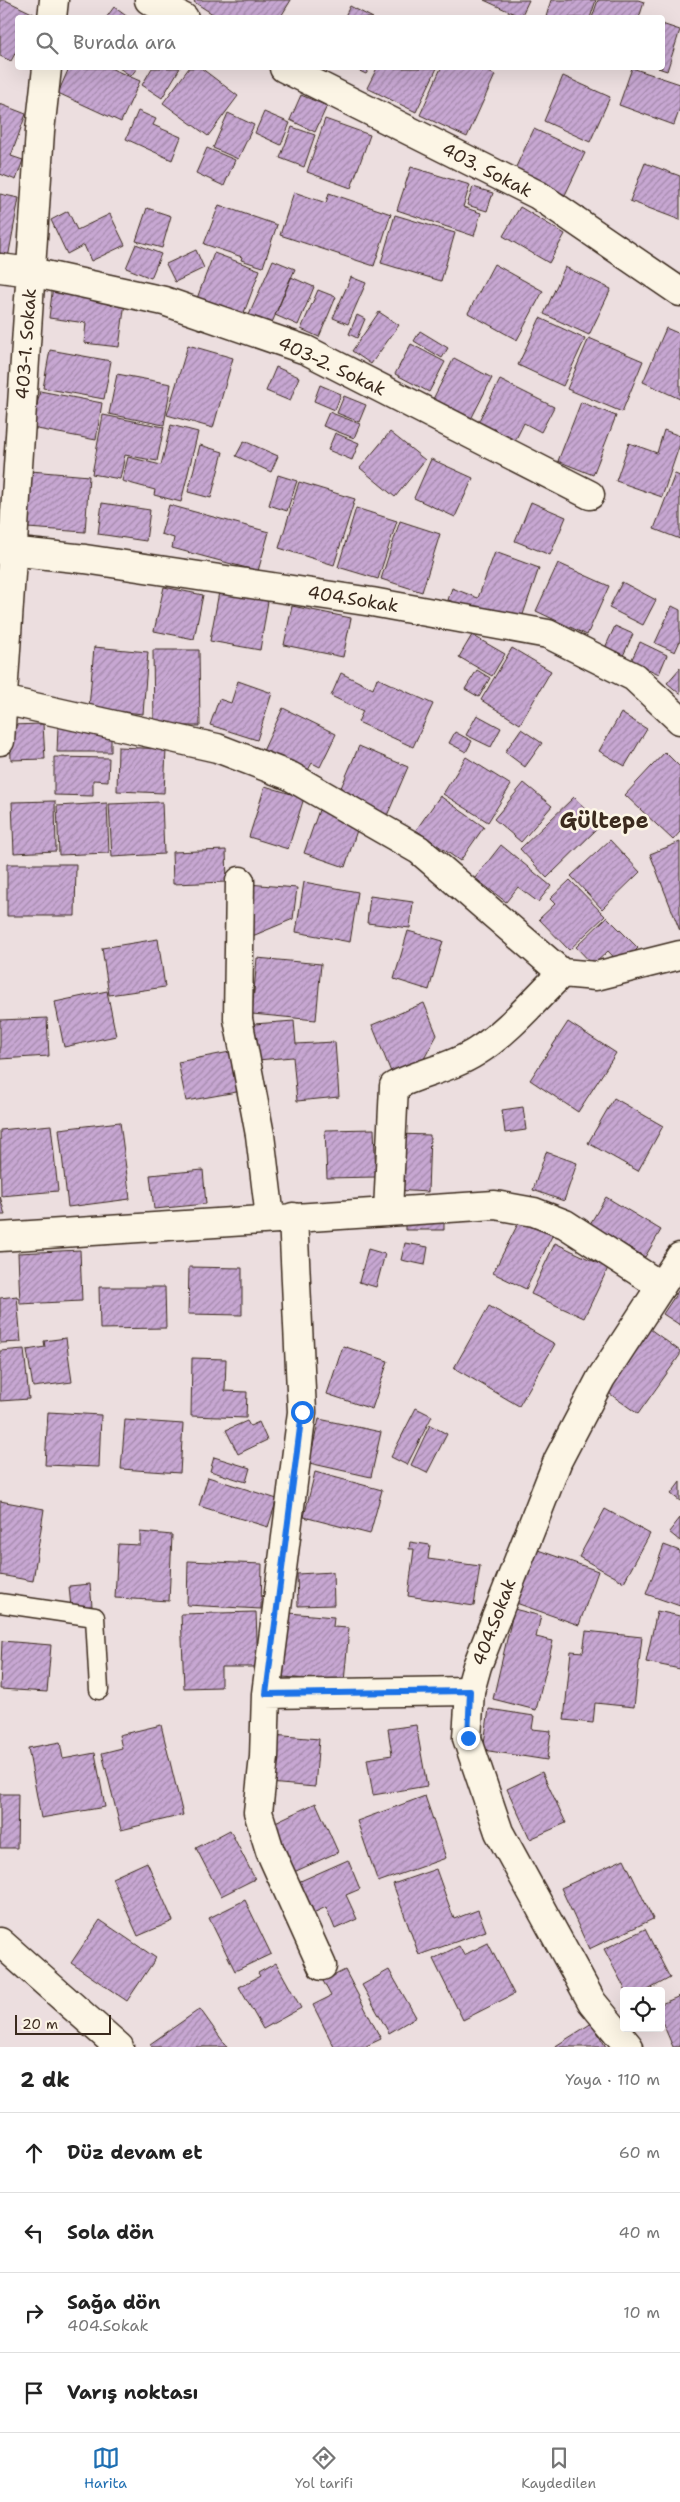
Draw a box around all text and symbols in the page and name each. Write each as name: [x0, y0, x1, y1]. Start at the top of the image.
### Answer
search box: [15, 15, 665, 70]
icon: search: [33, 29, 61, 57]
text: Burada ara: [73, 30, 176, 55]
street label: 403. Sokak: [438, 137, 536, 203]
street label: 403-1. Sokak: [10, 288, 42, 400]
street label: 403-2. Sokak: [274, 331, 390, 401]
street label: 404.Sokak: [306, 580, 400, 618]
district label: Gültepe: [559, 806, 649, 835]
route start: [291, 1401, 314, 1424]
street label: 404.Sokak: [466, 1575, 522, 1669]
route end: [457, 1727, 480, 1750]
map controls: [620, 1987, 665, 2032]
button: locate: [620, 1987, 665, 2032]
scale bar: [15, 2012, 111, 2035]
text: 20 m: [22, 2015, 58, 2033]
text: 2 dk: [20, 2066, 70, 2094]
text: Yaya · 110 m: [565, 2069, 660, 2090]
icon: ahead: [20, 2139, 48, 2167]
text: Düz devam et: [67, 2140, 203, 2165]
text: 60 m: [619, 2142, 660, 2163]
icon: left: [20, 2219, 48, 2247]
text: Sola dön: [67, 2220, 154, 2245]
text: 40 m: [618, 2222, 660, 2243]
text: Sağa dön: [67, 2290, 160, 2315]
icon: right: [20, 2299, 48, 2327]
text: 10 m: [623, 2302, 660, 2323]
text: 404.Sokak: [67, 2315, 149, 2336]
icon: arrive: [20, 2379, 48, 2407]
text: Varış noktası: [67, 2380, 198, 2405]
tab: Harita: [84, 2444, 127, 2492]
tab: Yol tarifi: [295, 2444, 353, 2492]
tab: Kaydedilen: [521, 2444, 596, 2492]

